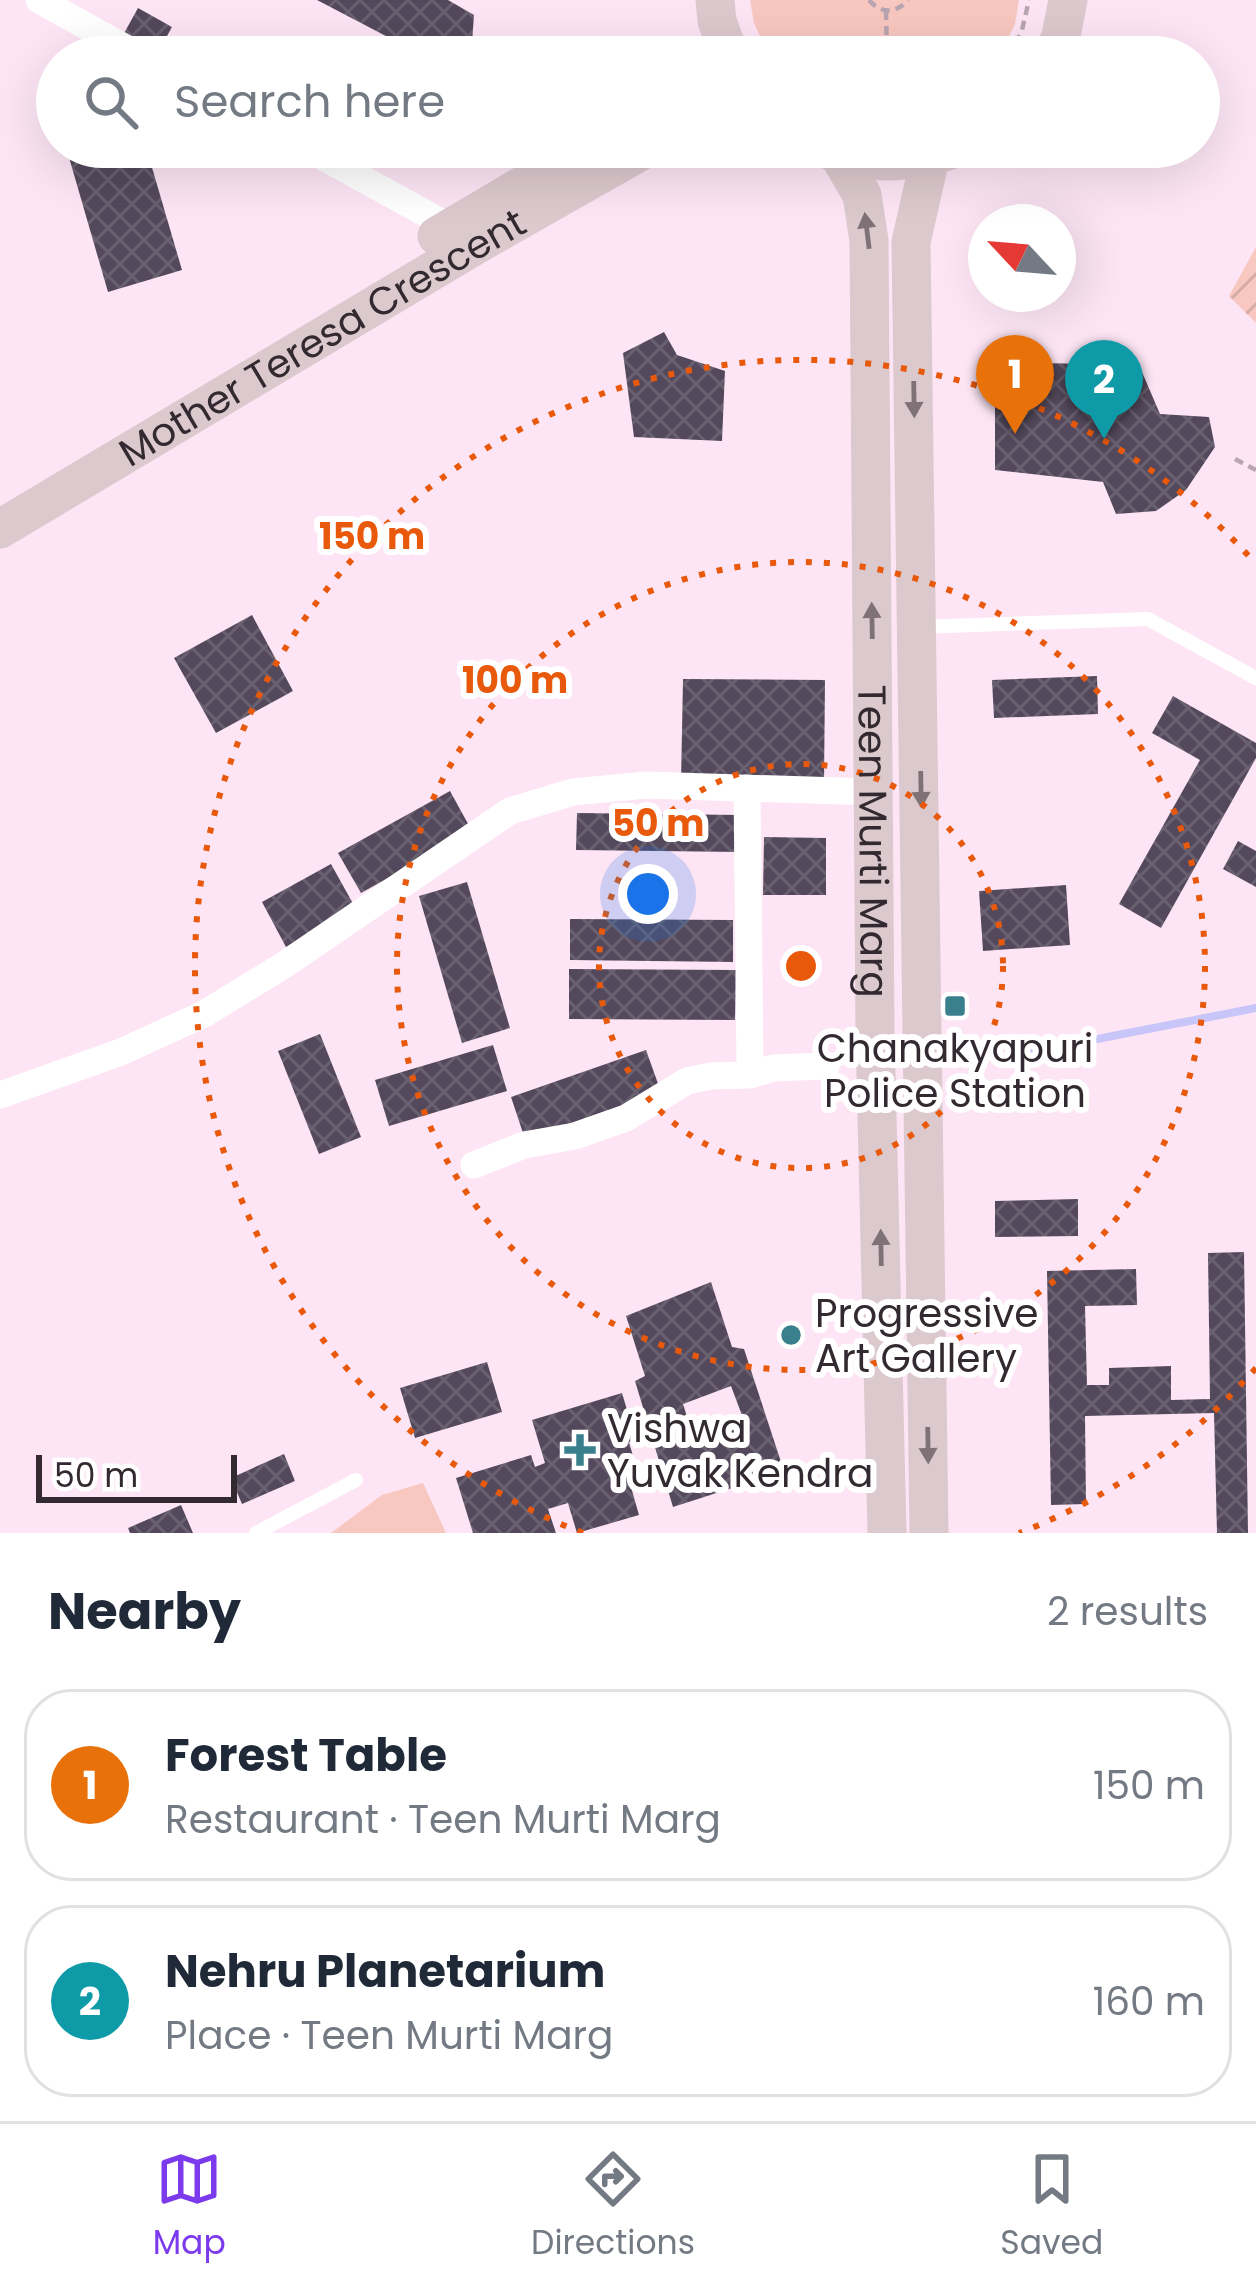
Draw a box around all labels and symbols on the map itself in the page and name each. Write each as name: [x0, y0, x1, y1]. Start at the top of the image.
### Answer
street label: Mother Teresa Crescent: [109, 195, 536, 480]
north arrow: [968, 204, 1076, 312]
one-way arrow: [857, 212, 876, 249]
pin: 1: [976, 335, 1054, 434]
pin: 2: [1065, 340, 1143, 439]
one-way arrow: [904, 381, 923, 419]
text: 150 m: [319, 511, 425, 562]
one-way arrow: [863, 601, 882, 639]
text: 100 m: [462, 655, 568, 706]
street label: Teen Murti Marg: [844, 685, 902, 998]
one-way arrow: [911, 771, 930, 809]
text: 50 m: [612, 798, 704, 849]
your location: [618, 864, 678, 924]
centre of rings: [780, 945, 822, 987]
marker: Chanakyapuri Police Station: [942, 993, 968, 1019]
place label: Chanakyapuri Police Station: [817, 1021, 1093, 1121]
one-way arrow: [871, 1228, 890, 1266]
place label: Progressive Art Gallery: [815, 1286, 1039, 1386]
marker: Progressive Art Gallery: [778, 1322, 804, 1348]
place label: Vishwa Yuvak Kendra: [607, 1401, 873, 1501]
one-way arrow: [918, 1427, 938, 1465]
marker: Vishwa Yuvak Kendra: [564, 1434, 596, 1466]
scale bar: [36, 1449, 237, 1502]

